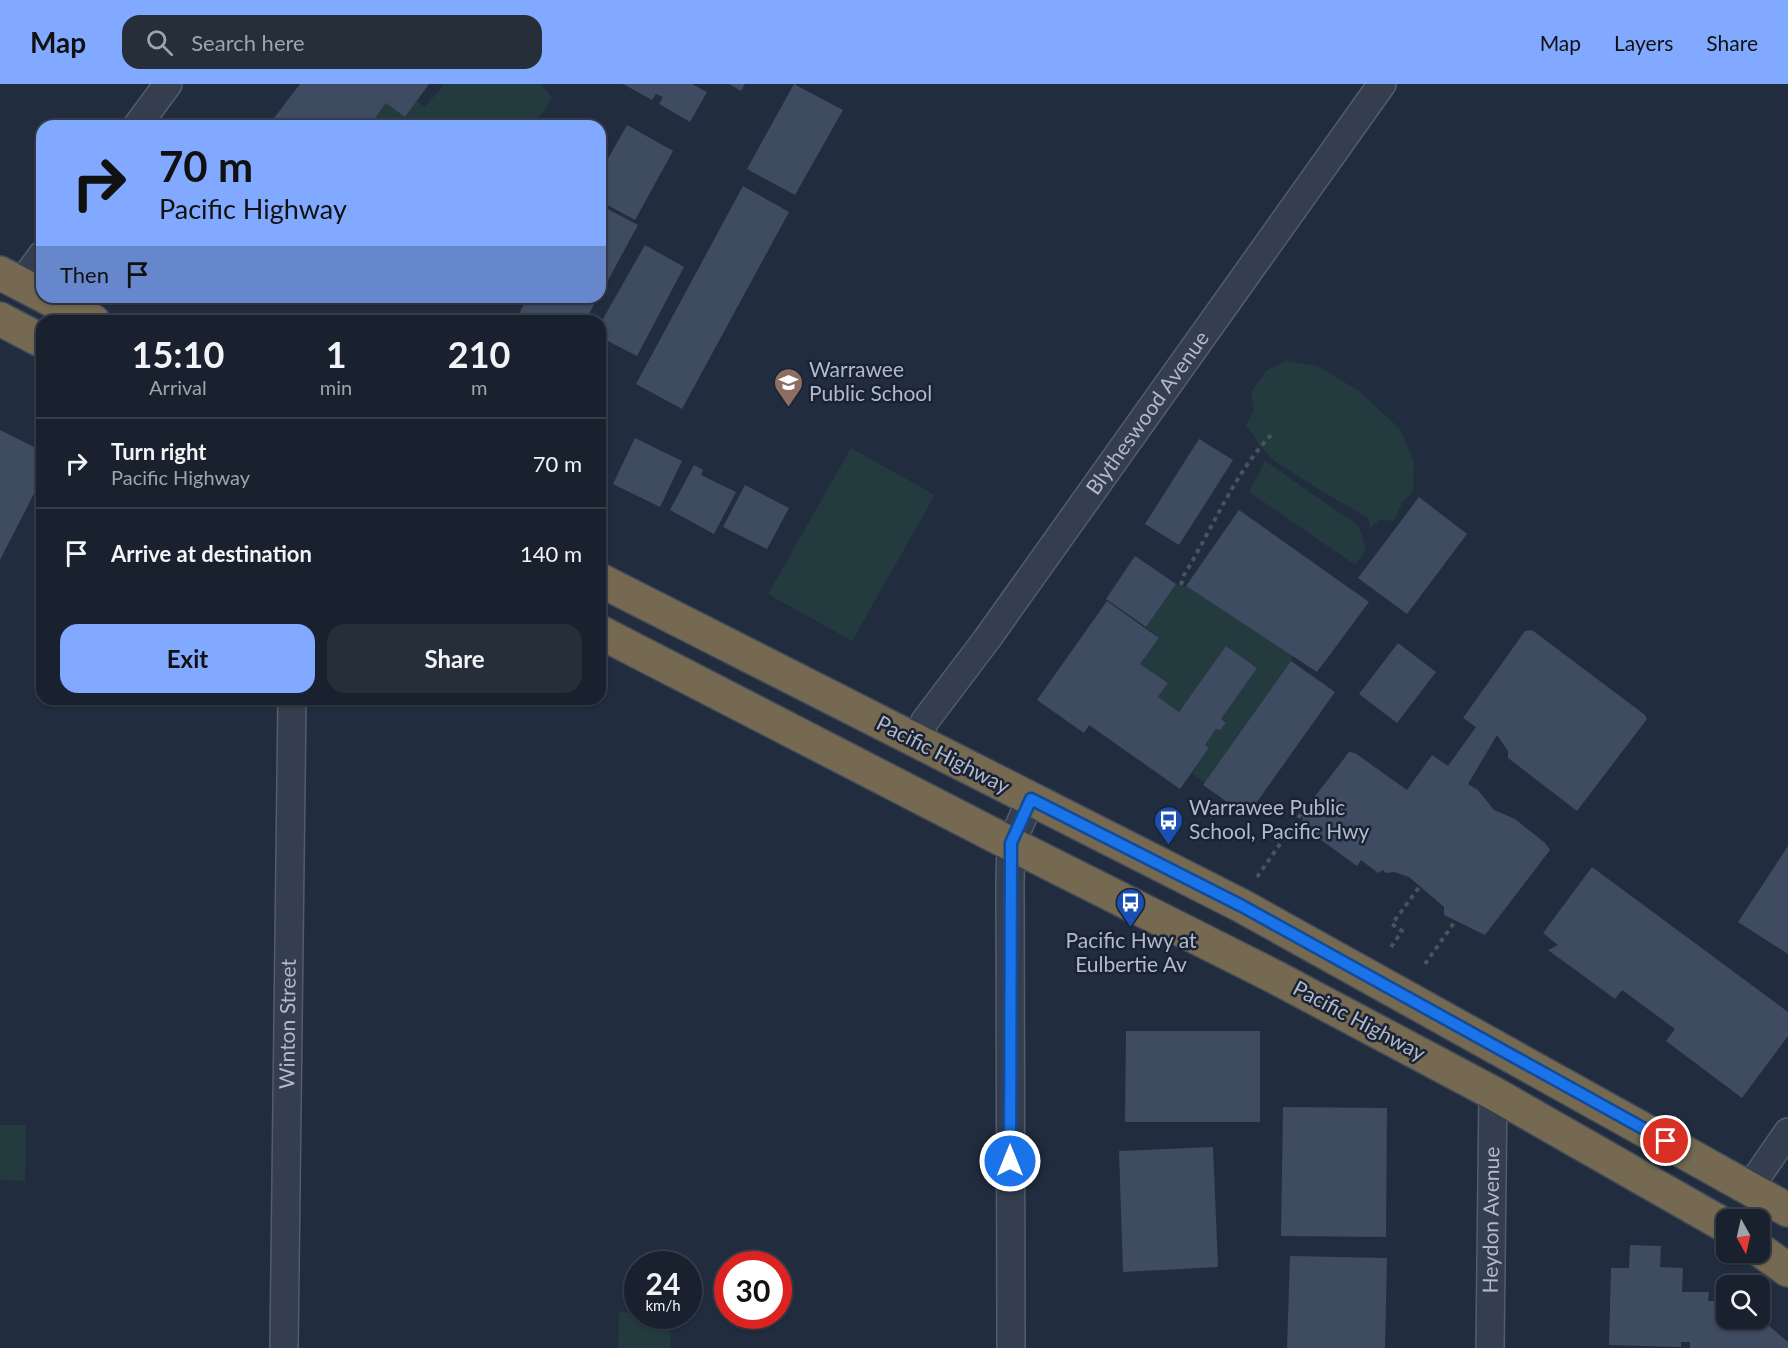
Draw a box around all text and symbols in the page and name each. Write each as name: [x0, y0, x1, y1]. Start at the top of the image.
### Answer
search box: [122, 15, 542, 69]
text: Map: [30, 25, 86, 59]
icon: search: [143, 26, 176, 59]
text: Search here: [191, 29, 305, 56]
text: Map: [1540, 30, 1581, 55]
text: Layers: [1614, 30, 1673, 55]
text: Share: [1706, 30, 1758, 55]
text: 70 m: [159, 141, 253, 191]
icon: right: [60, 144, 138, 222]
text: Pacific Highway: [159, 192, 347, 225]
icon: arrive: [121, 258, 154, 291]
text: Then: [60, 261, 109, 288]
street label: Blytheswood Avenue: [1080, 326, 1213, 499]
text: 15:10: [132, 332, 224, 376]
text: 1: [326, 332, 347, 376]
text: 210: [448, 332, 510, 376]
place label: Warrawee Public School: [809, 356, 932, 405]
school or university icon: Warrawee Public School: [772, 366, 804, 408]
text: Arrival: [149, 375, 207, 399]
text: min: [320, 375, 352, 399]
text: m: [471, 375, 487, 399]
text: Turn right: [111, 438, 206, 465]
icon: right: [60, 447, 93, 480]
text: 70 m: [533, 450, 582, 477]
text: Pacific Highway: [111, 465, 250, 489]
icon: arrive: [60, 537, 93, 570]
text: Arrive at destination: [111, 540, 312, 567]
text: 140 m: [520, 540, 582, 567]
button: Exit: [60, 624, 315, 693]
button: Share: [327, 624, 582, 693]
street label: Pacific Highway: [873, 709, 1015, 798]
place label: Warrawee Public School, Pacific Hwy: [1189, 794, 1370, 843]
bus stop icon: Warrawee Public School, Pacific Hwy: [1152, 804, 1184, 846]
bus stop icon: Pacific Hwy at Eulbertie Av: [1115, 886, 1147, 928]
place label: Pacific Hwy at Eulbertie Av: [1065, 927, 1197, 976]
street label: Winton Street: [273, 958, 300, 1089]
street label: Pacific Highway: [1289, 974, 1430, 1065]
pin: [1640, 1115, 1691, 1166]
icon: arrive: [1649, 1124, 1682, 1157]
position arrow: [978, 1129, 1042, 1193]
street label: Heydon Avenue: [1477, 1146, 1503, 1294]
north arrow: [1716, 1209, 1770, 1263]
map controls: [1716, 1209, 1770, 1329]
speed limit sign: 30: [714, 1251, 792, 1329]
text: 24: [646, 1265, 680, 1301]
button: search: [1716, 1275, 1770, 1329]
text: km/h: [645, 1296, 681, 1314]

